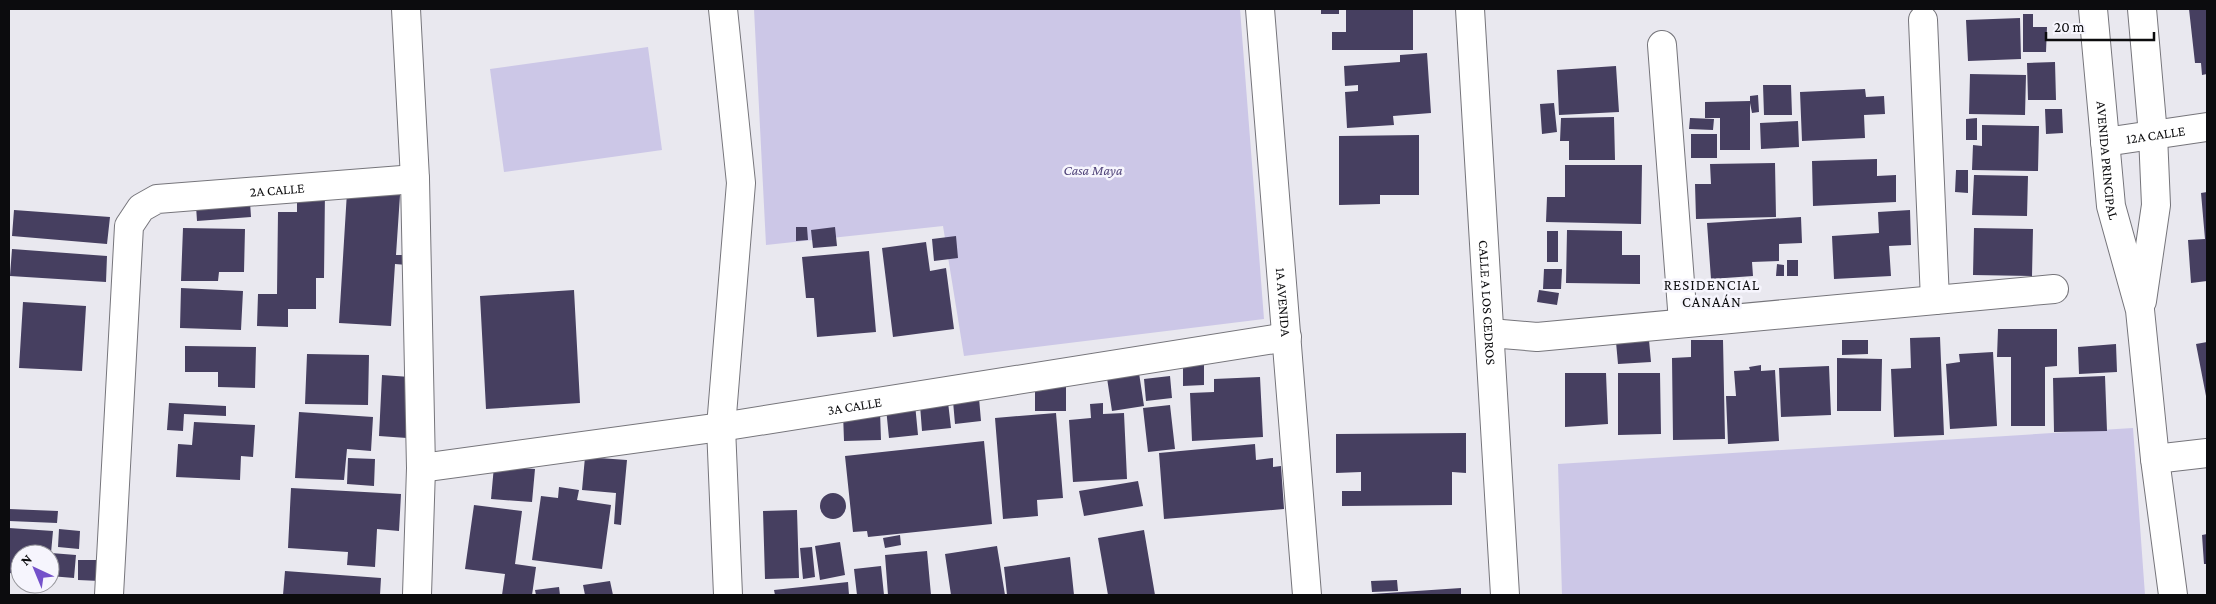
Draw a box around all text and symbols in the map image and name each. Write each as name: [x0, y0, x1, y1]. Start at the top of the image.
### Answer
scale bar: [2046, 10, 2154, 42]
text: 20 m: [2054, 19, 2085, 35]
street label: AVENIDA PRINCIPAL: [2093, 100, 2122, 221]
street label: 12A CALLE: [2125, 122, 2187, 147]
park label: Casa Maya: [1064, 162, 1123, 178]
street label: 2A CALLE: [249, 180, 306, 200]
street label: CALLE A LOS CEDROS: [1476, 240, 1499, 366]
street label: 1A AVENIDA: [1273, 267, 1294, 337]
district label: RESIDENCIAL CANAÁN: [1664, 277, 1760, 310]
street label: 3A CALLE: [826, 394, 883, 418]
north arrow: [10, 544, 60, 594]
text: N: [17, 550, 35, 569]

